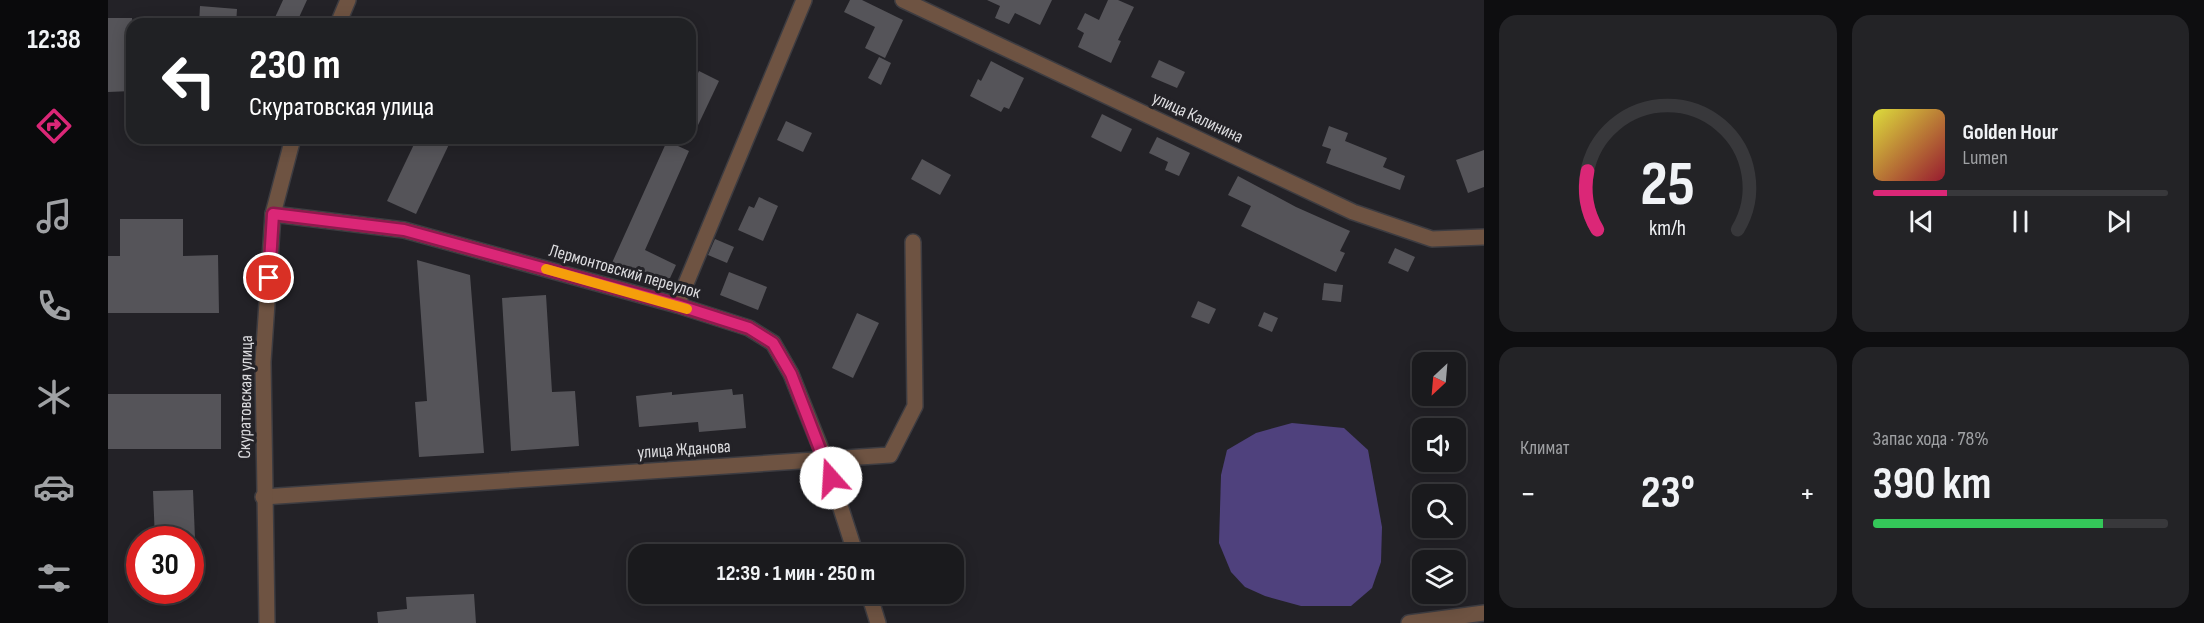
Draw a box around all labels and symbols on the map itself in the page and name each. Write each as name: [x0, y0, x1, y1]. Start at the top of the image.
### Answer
street label: улица Калинина: [1149, 87, 1247, 148]
street label: Лермонтовский переулок: [547, 240, 703, 303]
pin: [243, 252, 294, 303]
street label: Скуратовская улица: [234, 335, 257, 459]
north arrow: [1412, 352, 1466, 406]
street label: улица Жданова: [637, 436, 731, 463]
position arrow: [799, 446, 863, 510]
speed limit sign: 30: [126, 526, 204, 604]

